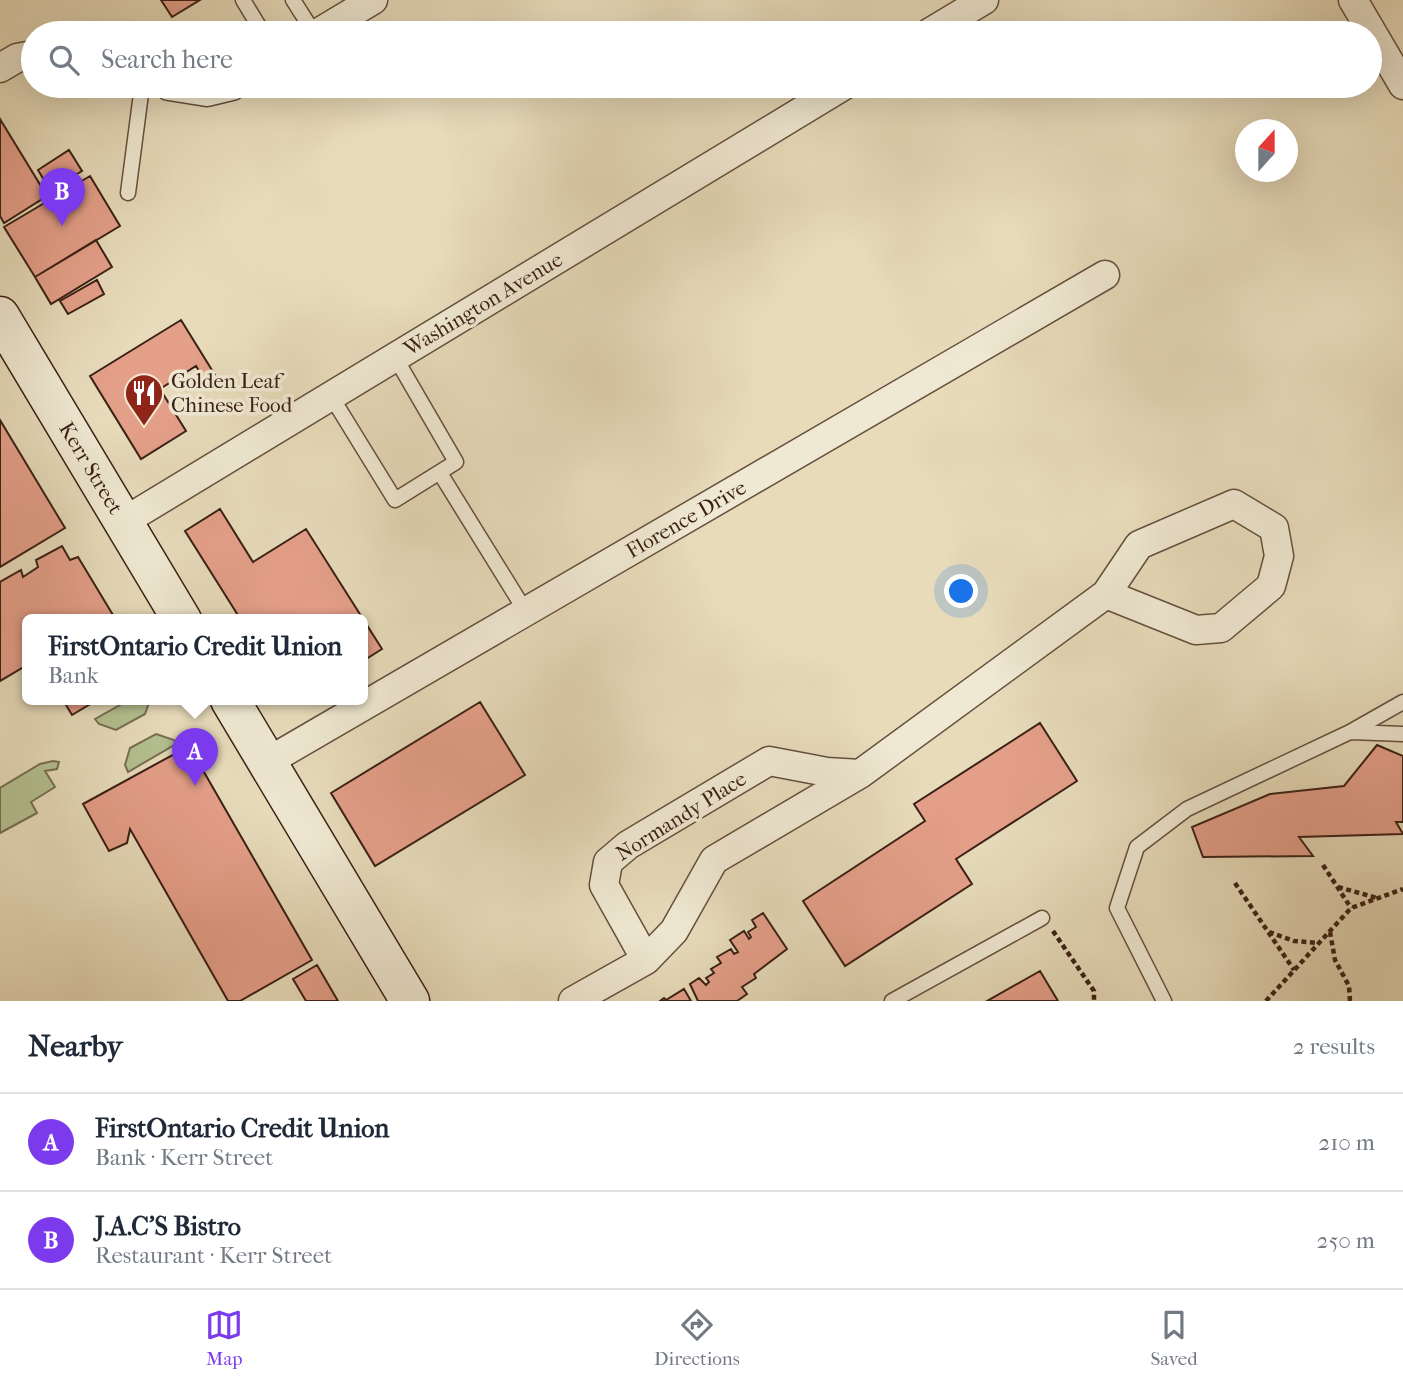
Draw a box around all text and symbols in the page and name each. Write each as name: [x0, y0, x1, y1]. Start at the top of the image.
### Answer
search box: [21, 21, 1382, 98]
icon: search: [45, 41, 83, 79]
text: Search here: [101, 44, 233, 75]
north arrow: [1235, 119, 1298, 182]
pin: B: [39, 168, 85, 226]
street label: Washington Avenue: [398, 247, 567, 361]
place label: Golden Leaf Chinese Food: [171, 369, 293, 417]
restaurant icon: Golden Leaf Chinese Food: [123, 372, 165, 427]
street label: Kerr Street: [54, 418, 128, 519]
street label: Florence Drive: [622, 475, 750, 563]
your location: [944, 574, 978, 608]
popup: [22, 614, 368, 705]
text: FirstOntario Credit Union: [48, 631, 342, 662]
text: Bank: [48, 662, 99, 689]
pin: A: [172, 728, 218, 786]
street label: Normandy Place: [611, 766, 751, 866]
text: Nearby: [28, 1029, 123, 1064]
text: 2 results: [1293, 1033, 1375, 1060]
text: FirstOntario Credit Union: [95, 1113, 389, 1144]
text: A: [44, 1129, 58, 1156]
text: 210 m: [1318, 1129, 1375, 1156]
text: Bank · Kerr Street: [95, 1144, 273, 1171]
text: J.A.C’S Bistro: [95, 1211, 241, 1242]
text: B: [44, 1227, 58, 1254]
text: 250 m: [1317, 1227, 1375, 1254]
text: Restaurant · Kerr Street: [95, 1242, 332, 1269]
tab: Map: [205, 1306, 243, 1370]
tab: Directions: [654, 1306, 740, 1370]
tab: Saved: [1150, 1306, 1198, 1370]

